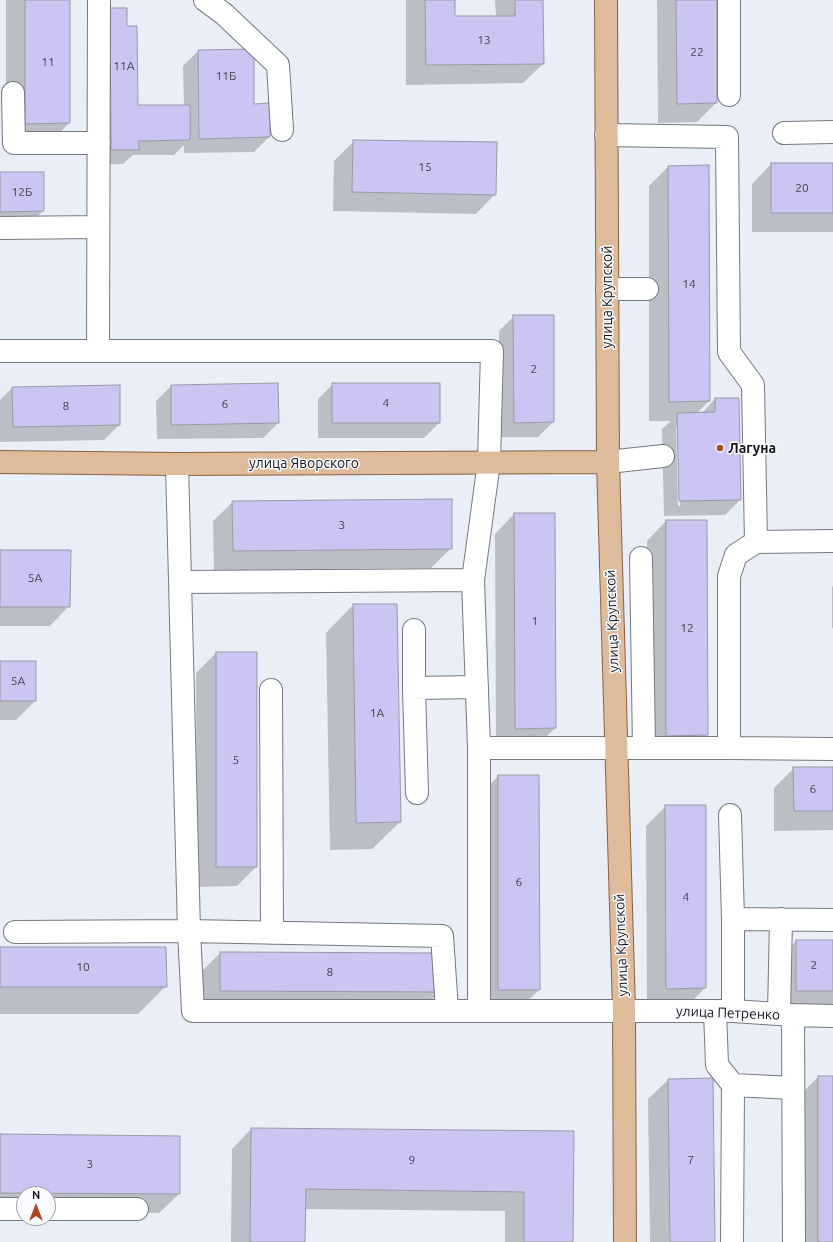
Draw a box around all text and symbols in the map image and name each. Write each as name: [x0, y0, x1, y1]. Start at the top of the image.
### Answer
house number: 13: [477, 33, 491, 47]
house number: 22: [690, 45, 704, 59]
house number: 11: [41, 55, 55, 69]
house number: 11А: [113, 59, 135, 73]
house number: 11Б: [216, 69, 236, 83]
house number: 15: [418, 160, 432, 174]
house number: 20: [795, 181, 809, 195]
house number: 12Б: [12, 185, 32, 199]
street label: улица Крупской: [599, 246, 615, 348]
house number: 14: [682, 277, 696, 291]
house number: 2: [531, 362, 537, 376]
house number: 4: [383, 396, 389, 410]
house number: 6: [222, 397, 228, 411]
house number: 8: [63, 399, 69, 413]
place label: Лагуна: [728, 440, 776, 456]
marker: Лагуна: [715, 443, 725, 453]
street label: улица Яворского: [249, 455, 359, 471]
house number: 3: [339, 518, 345, 532]
street label: улица Крупской: [602, 569, 622, 673]
house number: 5А: [28, 571, 42, 585]
house number: 1: [532, 614, 538, 628]
house number: 12: [680, 621, 694, 635]
house number: 5А: [11, 674, 25, 688]
house number: 1А: [370, 706, 384, 720]
house number: 5: [233, 753, 239, 767]
house number: 6: [810, 782, 816, 796]
house number: 6: [516, 875, 522, 889]
house number: 4: [683, 890, 689, 904]
street label: улица Крупской: [611, 893, 631, 997]
house number: 2: [811, 958, 817, 972]
house number: 10: [76, 960, 90, 974]
house number: 8: [327, 965, 333, 979]
street label: улица Петренко: [676, 1003, 780, 1023]
house number: 9: [409, 1153, 415, 1167]
house number: 7: [688, 1153, 694, 1167]
house number: 3: [87, 1157, 93, 1171]
north arrow: [16, 1186, 56, 1226]
text: N: [32, 1189, 40, 1201]

